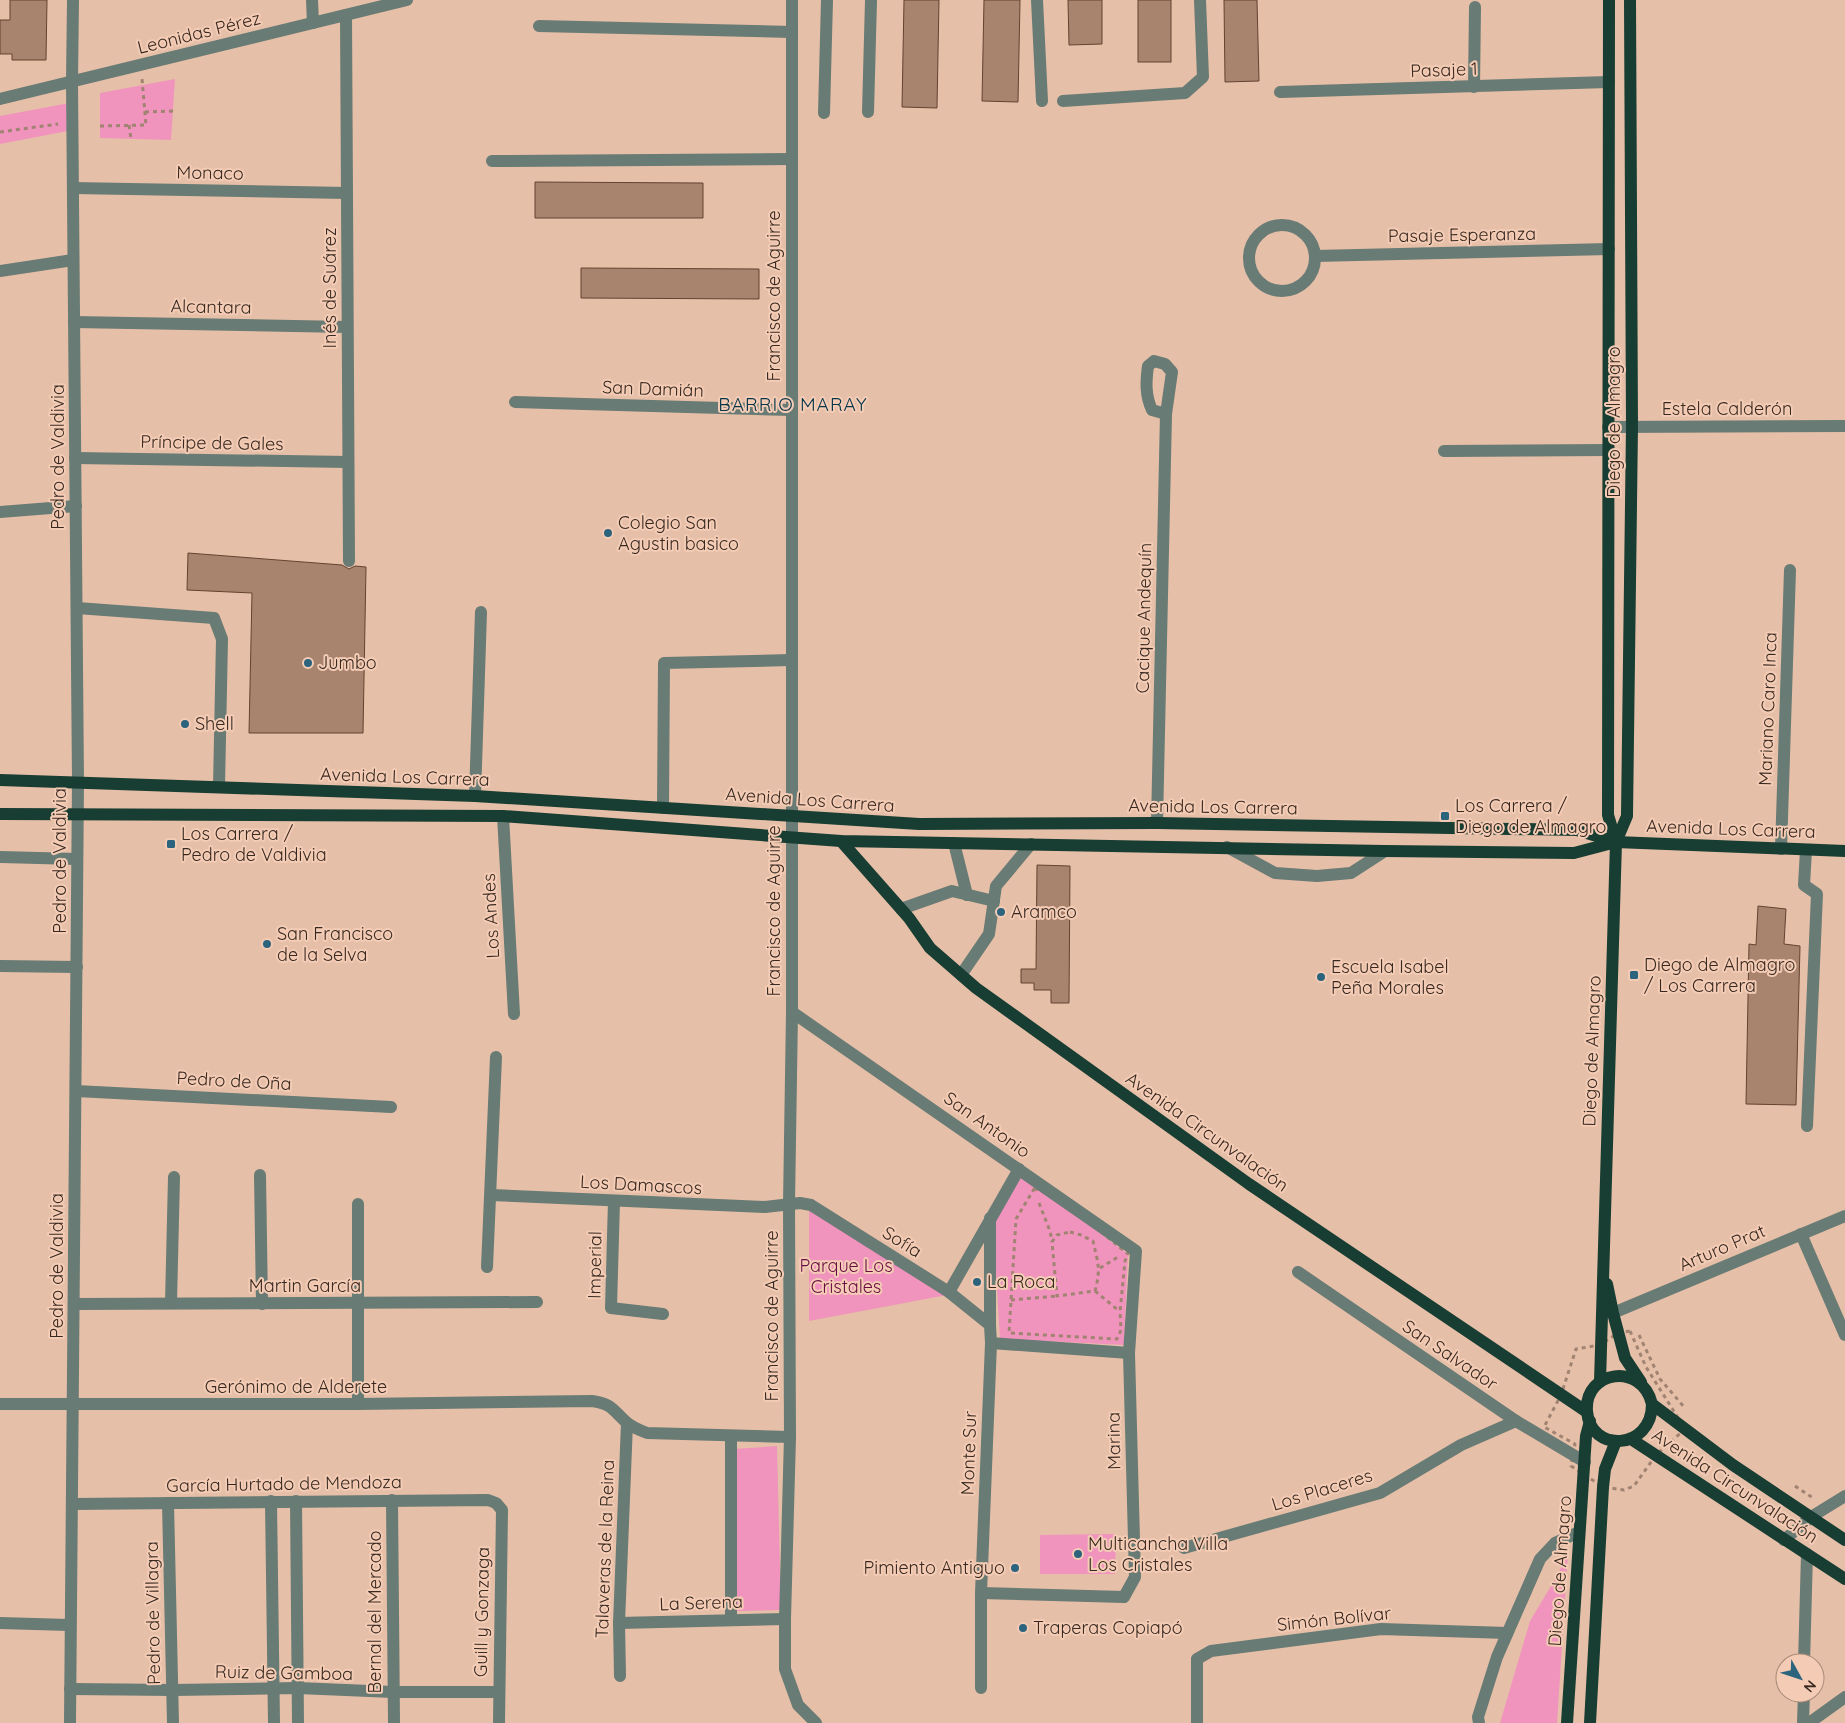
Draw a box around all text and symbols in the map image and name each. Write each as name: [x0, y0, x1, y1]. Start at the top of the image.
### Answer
street label: Leonidas Pérez: [135, 6, 263, 59]
street label: Pasaje 1: [1410, 57, 1478, 82]
street label: Monaco: [176, 160, 244, 185]
street label: Francisco de Aguirre: [762, 210, 785, 382]
street label: Pasaje Esperanza: [1388, 222, 1536, 247]
street label: Inés de Suárez: [318, 227, 341, 349]
street label: Alcantara: [170, 294, 252, 319]
street label: Diego de Almagro: [1602, 346, 1625, 498]
street label: San Damián: [602, 375, 704, 402]
street label: Pedro de Valdivia: [46, 384, 69, 530]
district label: BARRIO MARAY: [718, 392, 868, 416]
street label: Estela Calderón: [1662, 397, 1792, 420]
street label: Príncipe de Gales: [140, 430, 284, 455]
place label: Colegio San Agustin basico: [618, 511, 739, 555]
marker: Colegio San Agustin basico: [602, 527, 614, 539]
street label: Cacique Andequín: [1131, 542, 1156, 693]
street label: Mariano Caro Inca: [1753, 632, 1782, 786]
place label: Jumbo: [318, 651, 377, 674]
marker: Jumbo: [302, 657, 314, 669]
place label: Shell: [195, 712, 234, 735]
marker: Shell: [179, 718, 191, 730]
street label: Avenida Los Carrera: [320, 762, 490, 791]
street label: Avenida Los Carrera: [725, 782, 895, 817]
street label: Pedro de Valdivia: [48, 788, 71, 934]
street label: Avenida Los Carrera: [1128, 794, 1298, 819]
place label: Los Carrera / Diego de Almagro: [1455, 794, 1606, 838]
marker: Los Carrera / Diego de Almagro: [1439, 810, 1451, 822]
street label: Avenida Los Carrera: [1646, 814, 1816, 843]
place label: Los Carrera / Pedro de Valdivia: [181, 822, 327, 866]
street label: Francisco de Aguirre: [762, 825, 785, 997]
marker: Los Carrera / Pedro de Valdivia: [165, 838, 177, 850]
street label: Los Andes: [477, 873, 504, 959]
place label: Aramco: [1011, 900, 1077, 923]
marker: Aramco: [995, 906, 1007, 918]
place label: San Francisco de la Selva: [277, 922, 393, 966]
marker: San Francisco de la Selva: [261, 938, 273, 950]
place label: Diego de Almagro / Los Carrera: [1644, 953, 1795, 997]
place label: Escuela Isabel Peña Morales: [1331, 955, 1449, 999]
marker: Diego de Almagro / Los Carrera: [1628, 969, 1640, 981]
marker: Escuela Isabel Peña Morales: [1315, 971, 1327, 983]
street label: Diego de Almagro: [1577, 975, 1606, 1127]
street label: Pedro de Oña: [176, 1066, 292, 1095]
street label: Avenida Circunvalación: [1121, 1067, 1293, 1197]
street label: San Antonio: [940, 1086, 1035, 1163]
street label: Los Damascos: [579, 1170, 703, 1199]
street label: Pedro de Valdivia: [45, 1193, 68, 1339]
street label: Arturo Prat: [1675, 1219, 1769, 1276]
street label: Sofía: [878, 1221, 926, 1263]
street label: Francisco de Aguirre: [760, 1230, 783, 1402]
street label: Imperial: [582, 1231, 607, 1299]
park label: Parque Los Cristales: [799, 1254, 893, 1298]
place label: La Roca: [987, 1270, 1055, 1293]
street label: Martin García: [249, 1274, 361, 1297]
marker: La Roca: [971, 1276, 983, 1288]
street label: San Salvador: [1398, 1314, 1502, 1395]
street label: Gerónimo de Alderete: [205, 1375, 387, 1398]
street label: Monte Sur: [956, 1410, 981, 1496]
street label: Marina: [1101, 1412, 1126, 1470]
street label: Avenida Circunvalación: [1648, 1423, 1823, 1548]
street label: Talaveras de la Reina: [590, 1459, 619, 1639]
street label: Los Placeres: [1269, 1463, 1375, 1516]
street label: García Hurtado de Mendoza: [166, 1470, 402, 1497]
street label: Diego de Almagro: [1543, 1495, 1576, 1647]
street label: Bernal del Mercado: [363, 1531, 386, 1693]
place label: Multicancha Villa Los Cristales: [1088, 1532, 1228, 1576]
street label: Pedro de Villagra: [140, 1541, 165, 1685]
street label: Guill y Gonzaga: [469, 1547, 494, 1677]
marker: Multicancha Villa Los Cristales: [1072, 1548, 1084, 1560]
place label: Pimiento Antiguo: [864, 1556, 1005, 1579]
marker: Pimiento Antiguo: [1009, 1562, 1021, 1574]
street label: La Serena: [659, 1590, 743, 1615]
street label: Simón Bolívar: [1276, 1601, 1392, 1636]
place label: Traperas Copiapó: [1033, 1616, 1183, 1639]
marker: Traperas Copiapó: [1017, 1622, 1029, 1634]
north arrow: [1775, 1653, 1825, 1703]
street label: Ruiz de Gamboa: [215, 1660, 353, 1685]
text: N: [1800, 1677, 1820, 1696]

